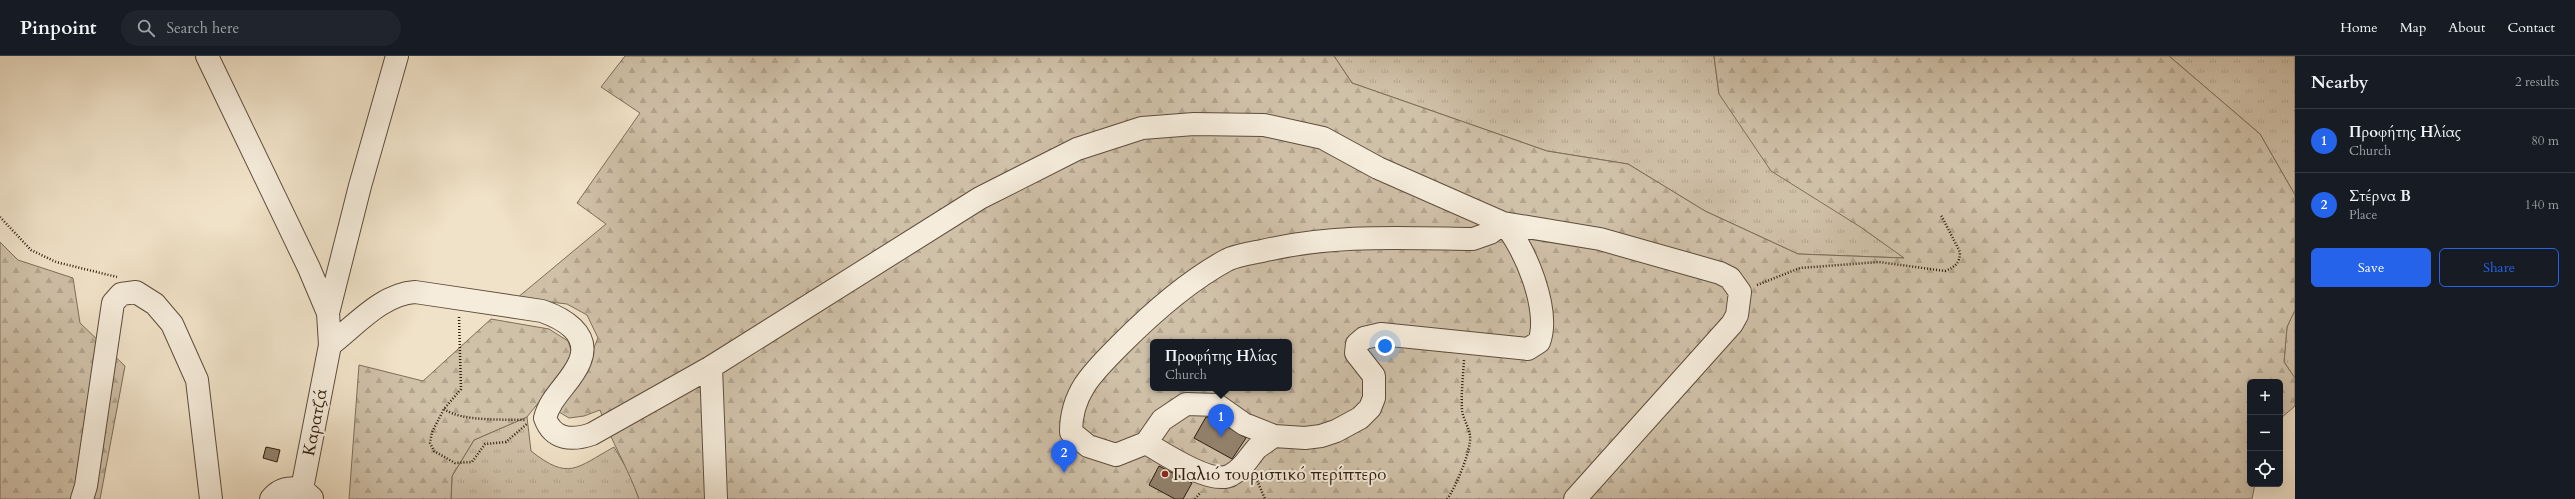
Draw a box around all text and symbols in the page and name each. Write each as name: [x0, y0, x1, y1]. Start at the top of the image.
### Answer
search box: [121, 10, 401, 46]
text: Pinpoint: [20, 15, 97, 41]
icon: search: [135, 17, 157, 39]
text: Search here: [167, 18, 239, 38]
text: Home: [2340, 18, 2378, 37]
text: Map: [2400, 18, 2426, 37]
text: About: [2448, 18, 2485, 37]
text: Contact: [2507, 18, 2555, 37]
text: Nearby: [2311, 71, 2368, 94]
text: 2 results: [2515, 73, 2559, 91]
text: Προφήτης Ηλίας: [2349, 122, 2461, 142]
text: 1: [2321, 132, 2327, 150]
text: 80 m: [2531, 132, 2559, 150]
text: Church: [2349, 142, 2391, 160]
text: Στέρνα Β: [2349, 186, 2411, 206]
text: 2: [2321, 196, 2327, 214]
text: 140 m: [2525, 196, 2559, 214]
text: Place: [2349, 206, 2377, 224]
button: Save: [2311, 248, 2431, 287]
button: Share: [2439, 248, 2559, 287]
your location: [1375, 336, 1395, 356]
popup: [1150, 339, 1292, 391]
text: Προφήτης Ηλίας: [1165, 346, 1277, 366]
text: Church: [1165, 366, 1207, 384]
map controls: [2247, 379, 2283, 487]
button: +: [2247, 379, 2283, 415]
street label: Καρατζά: [297, 386, 333, 458]
pin: 1: [1208, 404, 1234, 437]
button: −: [2247, 415, 2283, 451]
pin: 2: [1051, 440, 1077, 473]
button: locate: [2247, 451, 2283, 487]
place label: Παλιό τουριστικό περίπτερο: [1173, 463, 1386, 486]
marker: Παλιό τουριστικό περίπτερο: [1160, 469, 1170, 479]

